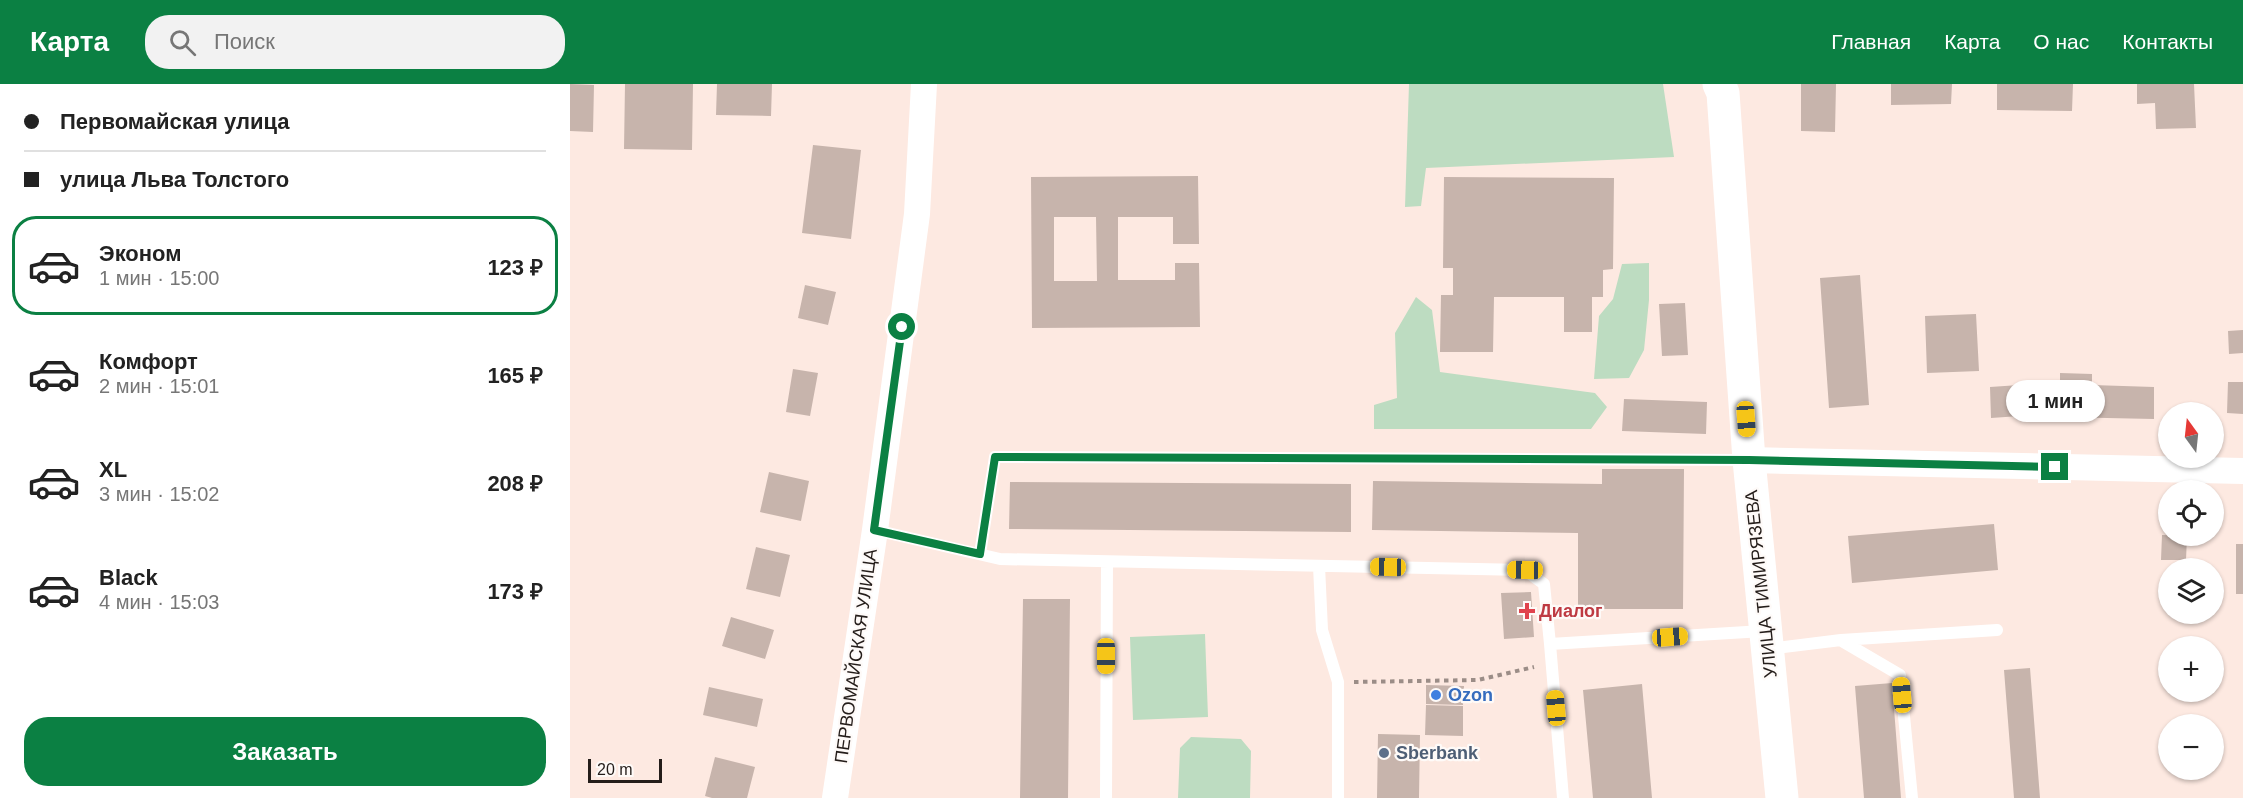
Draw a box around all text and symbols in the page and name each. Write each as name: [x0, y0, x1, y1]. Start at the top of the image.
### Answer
search box: [145, 15, 565, 69]
text: Карта: [30, 26, 109, 57]
icon: search: [166, 26, 199, 59]
text: Поиск: [214, 29, 275, 54]
text: Главная: [1831, 30, 1911, 53]
text: Карта: [1944, 30, 2000, 53]
text: О нас: [2033, 30, 2089, 53]
text: Контакты: [2122, 30, 2213, 53]
text: Первомайская улица: [60, 109, 290, 134]
text: улица Льва Толстого: [60, 167, 289, 192]
icon: car: [27, 239, 81, 293]
text: Эконом: [99, 241, 182, 266]
text: 123 ₽: [487, 255, 543, 280]
text: 1 мин · 15:00: [99, 267, 219, 289]
route start: [888, 313, 915, 340]
icon: car: [27, 347, 81, 401]
text: Комфорт: [99, 349, 198, 374]
text: 165 ₽: [487, 363, 543, 388]
text: 2 мин · 15:01: [99, 375, 219, 397]
callout: 1 мин: [2006, 380, 2104, 422]
text: 1 мин: [2028, 390, 2083, 412]
car: [1736, 400, 1756, 438]
north arrow: [2158, 402, 2224, 468]
map controls: [2158, 402, 2224, 780]
route end: [2041, 453, 2068, 480]
icon: car: [27, 455, 81, 509]
text: XL: [99, 457, 127, 482]
text: 208 ₽: [487, 471, 543, 496]
button: locate: [2158, 480, 2224, 546]
text: 3 мин · 15:02: [99, 483, 219, 505]
street label: УЛИЦА ТИМИРЯЗЕВА: [1741, 489, 1781, 679]
street label: ПЕРВОМАЙСКАЯ УЛИЦА: [830, 547, 881, 765]
car: [1370, 558, 1406, 576]
button: layers: [2158, 558, 2224, 624]
car: [1507, 561, 1543, 579]
icon: car: [27, 563, 81, 617]
text: Black: [99, 565, 158, 590]
text: 173 ₽: [487, 579, 543, 604]
text: 4 мин · 15:03: [99, 591, 219, 613]
place label: Диалог: [1539, 601, 1603, 621]
marker: Диалог: [1520, 604, 1534, 618]
car: [1651, 627, 1689, 647]
button: +: [2158, 636, 2224, 702]
car: [1097, 638, 1115, 674]
car: [1891, 676, 1913, 714]
place label: Ozon: [1448, 685, 1493, 705]
marker: Ozon: [1429, 688, 1443, 702]
car: [1545, 689, 1567, 727]
button: −: [2158, 714, 2224, 780]
button: Заказать: [24, 717, 546, 786]
place label: Sberbank: [1396, 743, 1479, 763]
marker: Sberbank: [1377, 746, 1391, 760]
scale bar: [588, 756, 662, 784]
text: 20 m: [597, 761, 633, 778]

